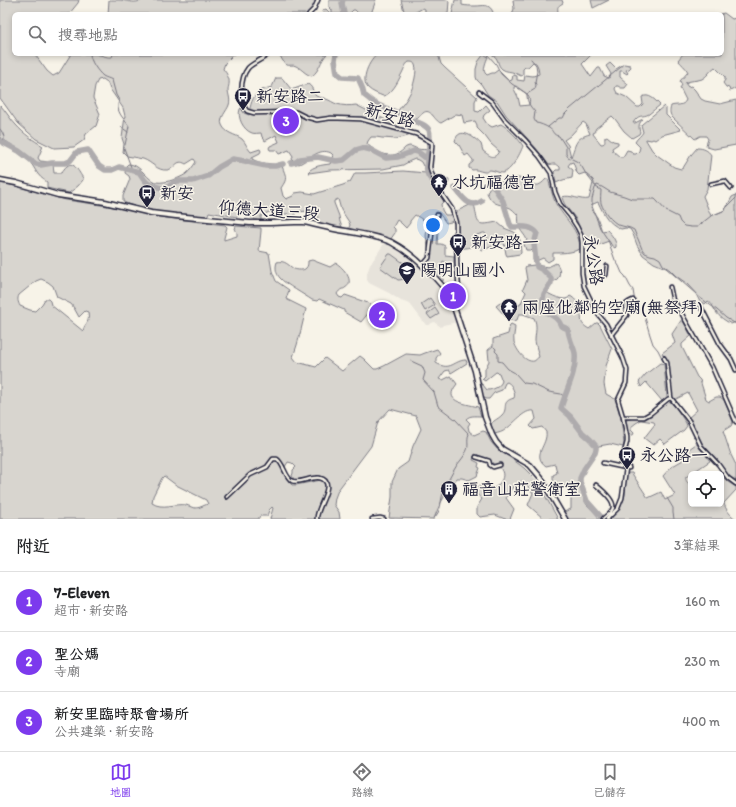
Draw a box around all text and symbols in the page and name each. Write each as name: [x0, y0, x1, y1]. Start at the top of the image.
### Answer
search box: [12, 12, 724, 56]
icon: search: [26, 23, 48, 45]
text: 搜尋地點: [58, 26, 118, 44]
bus stop icon: 新安路二: [233, 86, 253, 111]
place label: 新安路二: [256, 86, 324, 106]
street label: 新安路: [363, 99, 417, 131]
pin: 3: [273, 106, 299, 136]
temple icon: 水坑福德宮: [429, 172, 449, 197]
place label: 水坑福德宮: [452, 172, 537, 192]
bus stop icon: 新安: [137, 183, 157, 208]
place label: 新安: [160, 183, 194, 203]
street label: 仰德大道三段: [217, 196, 321, 224]
your location: [423, 215, 443, 235]
bus stop icon: 新安路一: [448, 232, 468, 257]
place label: 新安路一: [471, 232, 539, 252]
street label: 永公路: [581, 233, 607, 287]
school or university icon: 陽明山國小: [397, 260, 417, 285]
place label: 陽明山國小: [420, 260, 505, 280]
pin: 1: [440, 281, 466, 311]
temple icon: 兩座仳鄰的空廟(無祭拜): [499, 297, 519, 322]
place label: 兩座仳鄰的空廟(無祭拜): [522, 297, 703, 317]
pin: 2: [369, 300, 395, 330]
bus stop icon: 永公路一: [617, 445, 637, 470]
place label: 永公路一: [640, 445, 708, 465]
map controls: [688, 471, 724, 507]
button: locate: [688, 471, 724, 507]
building icon: 福音山莊警衛室: [439, 479, 459, 504]
place label: 福音山莊警衛室: [462, 479, 581, 499]
text: 附近: [16, 536, 50, 556]
text: 3筆結果: [674, 538, 720, 553]
text: 7-Eleven: [54, 584, 110, 602]
text: 1: [26, 594, 32, 609]
text: 160 m: [685, 594, 720, 609]
text: 超市 · 新安路: [54, 603, 128, 618]
text: 聖公媽: [54, 645, 99, 663]
text: 2: [26, 654, 32, 669]
text: 230 m: [684, 654, 720, 669]
text: 寺廟: [54, 664, 80, 679]
text: 新安里臨時聚會場所: [54, 705, 189, 723]
text: 3: [25, 714, 33, 729]
text: 400 m: [682, 714, 720, 729]
text: 公共建築 · 新安路: [54, 724, 154, 739]
tab: 地圖: [110, 761, 132, 799]
tab: 路線: [351, 761, 373, 799]
tab: 已儲存: [593, 761, 626, 799]

